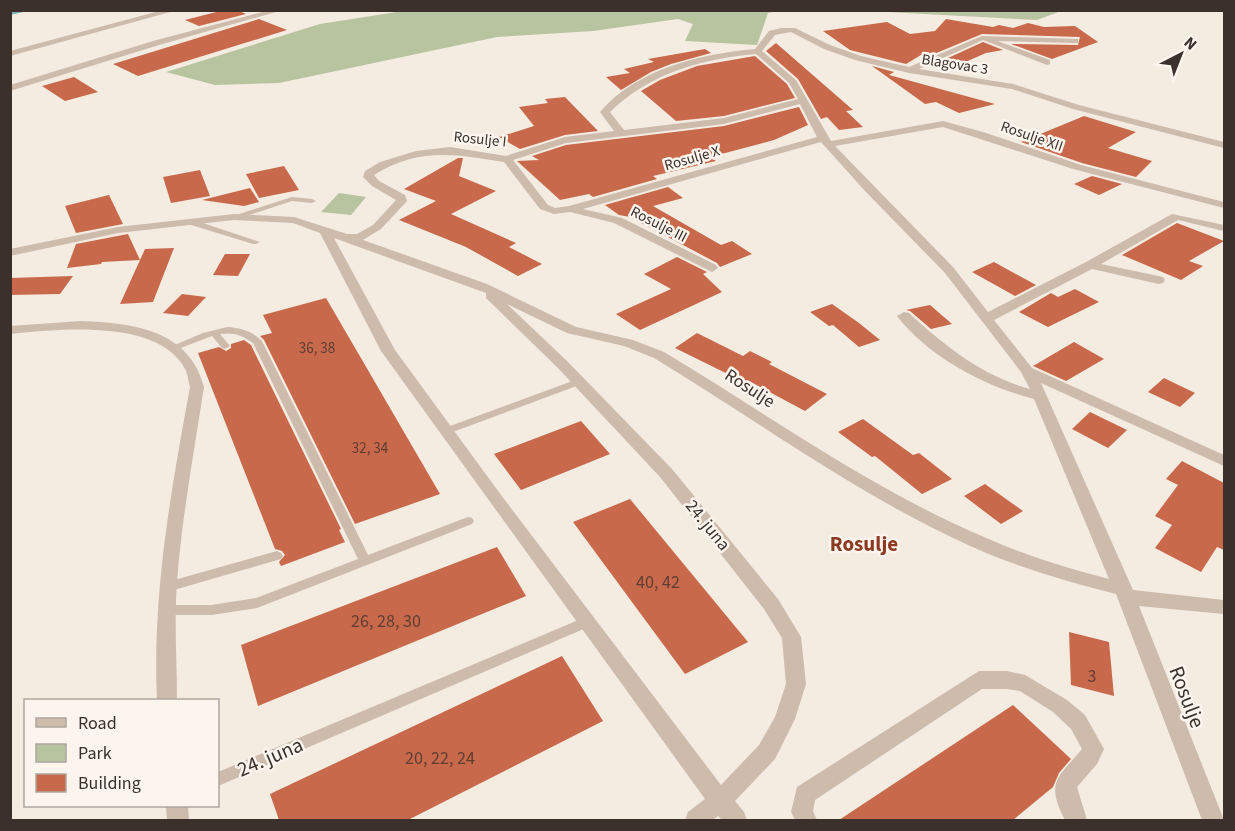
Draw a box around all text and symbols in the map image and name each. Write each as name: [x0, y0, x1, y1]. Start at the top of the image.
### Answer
north arrow: [1151, 24, 1211, 84]
text: N: [1179, 32, 1202, 55]
street label: Blagovac 3: [920, 49, 990, 80]
street label: Rosulje XII: [998, 116, 1066, 157]
street label: Rosulje I: [453, 126, 507, 153]
street label: Rosulje X: [662, 140, 723, 176]
street label: Rosulje III: [627, 201, 691, 248]
house number: 36, 38: [299, 338, 335, 359]
street label: Rosulje: [720, 363, 780, 414]
house number: 32, 34: [352, 438, 389, 459]
street label: 24. juna: [679, 494, 736, 556]
district label: Rosulje: [830, 529, 898, 559]
house number: 40, 42: [636, 570, 680, 595]
house number: 26, 28, 30: [351, 609, 421, 634]
street label: Rosulje: [1161, 662, 1213, 732]
house number: 3: [1088, 664, 1097, 689]
legend: [24, 699, 219, 807]
text: Road: [78, 711, 117, 736]
street label: 24. juna: [232, 730, 308, 784]
text: Park: [78, 741, 112, 766]
house number: 20, 22, 24: [405, 746, 475, 771]
text: Building: [78, 771, 141, 796]

